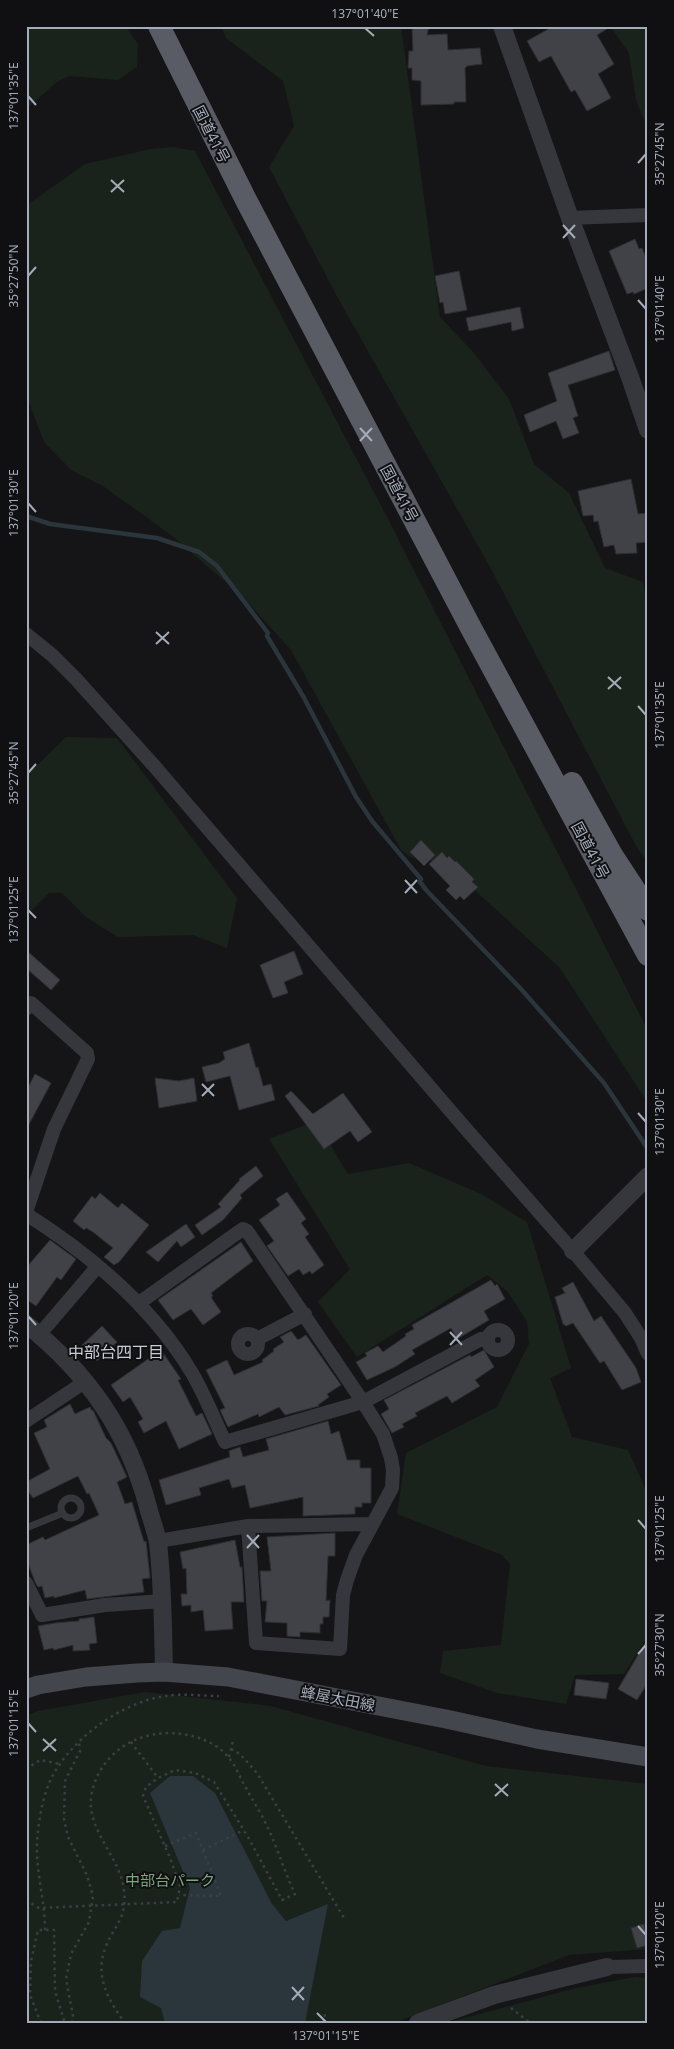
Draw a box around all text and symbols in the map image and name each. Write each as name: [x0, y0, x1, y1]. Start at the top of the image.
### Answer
text: 137°01'40"E: [331, 5, 399, 22]
text: 137°01'35"E: [5, 62, 22, 130]
street label: 国道41号: [189, 102, 235, 166]
text: 35°27'45"N: [651, 122, 668, 186]
text: 35°27'50"N: [5, 244, 22, 308]
text: 137°01'40"E: [651, 275, 668, 343]
street label: 国道41号: [377, 461, 423, 525]
text: 137°01'30"E: [5, 469, 22, 537]
text: 137°01'35"E: [651, 681, 668, 749]
text: 35°27'45"N: [5, 741, 22, 805]
street label: 国道41号: [568, 818, 614, 882]
text: 137°01'25"E: [5, 876, 22, 944]
text: 137°01'30"E: [651, 1088, 668, 1156]
text: 137°01'20"E: [5, 1282, 22, 1350]
district label: 中部台四丁目: [68, 1341, 164, 1363]
text: 137°01'25"E: [651, 1495, 668, 1563]
text: 35°27'30"N: [651, 1613, 668, 1677]
street label: 蜂屋太田線: [299, 1681, 377, 1715]
text: 137°01'15"E: [5, 1689, 22, 1757]
park label: 中部台パーク: [125, 1870, 215, 1890]
text: 137°01'20"E: [651, 1901, 668, 1969]
text: 137°01'15"E: [292, 2027, 360, 2044]

